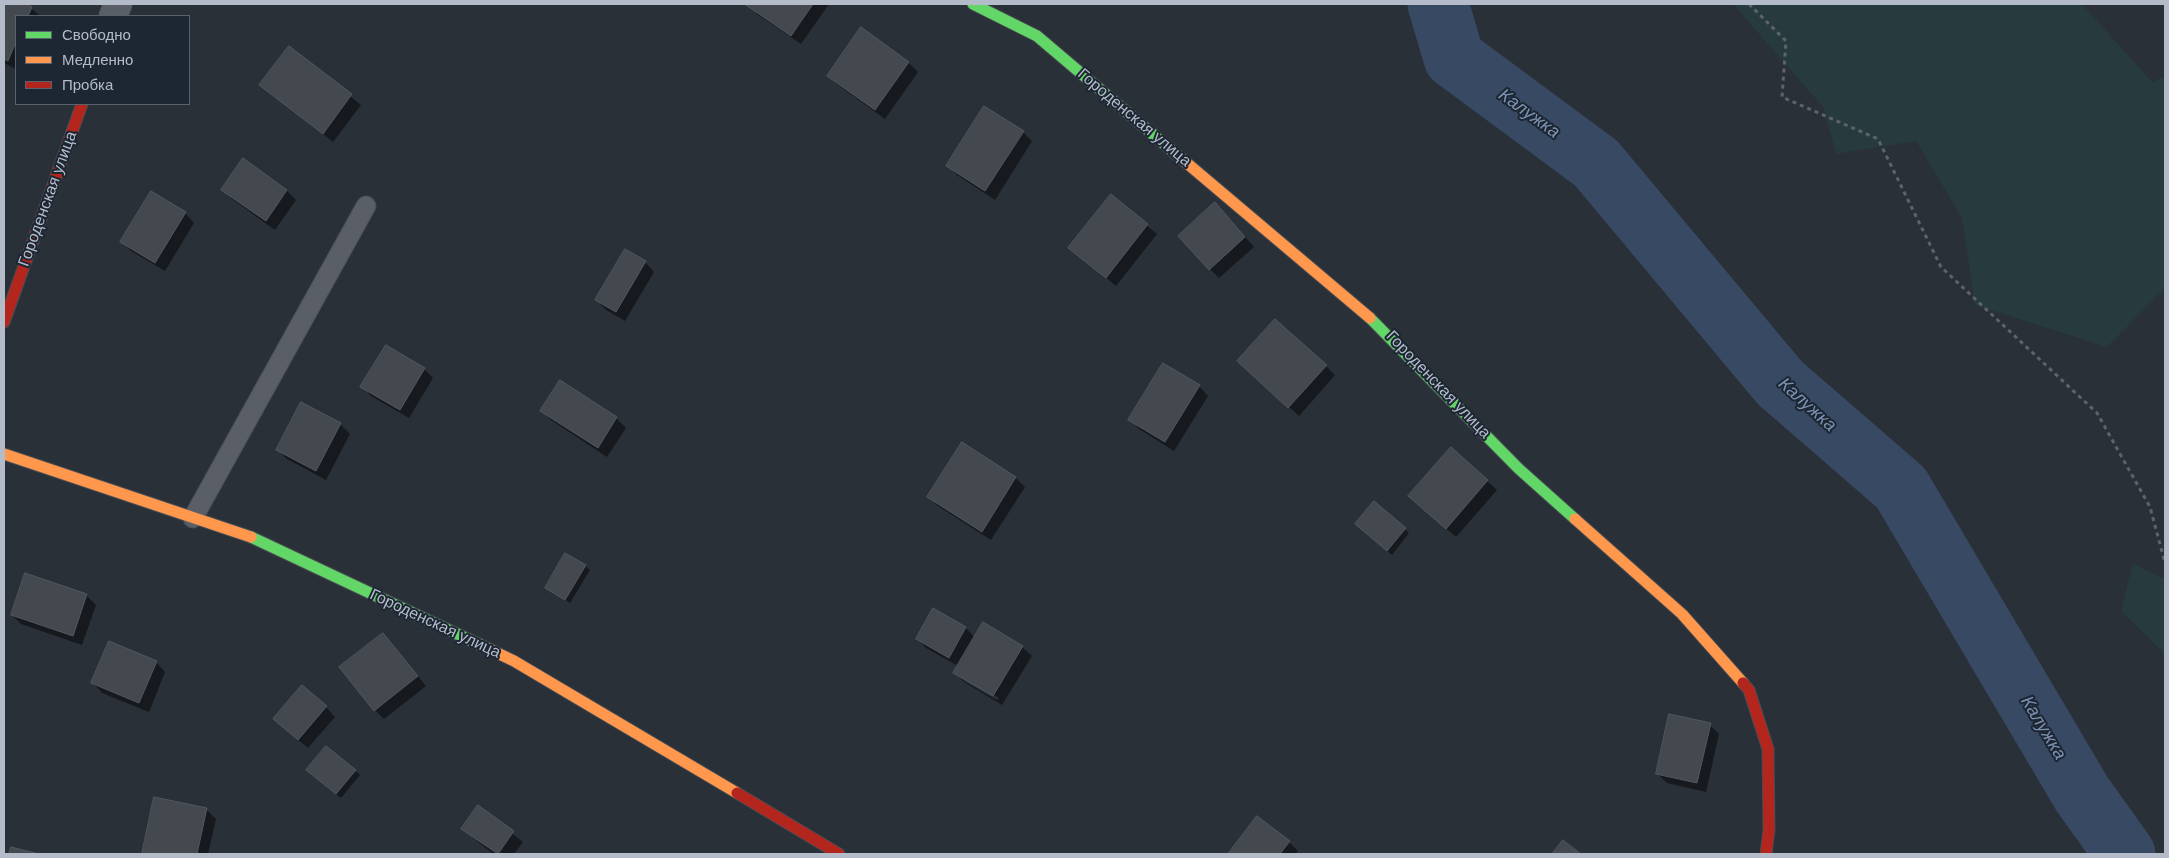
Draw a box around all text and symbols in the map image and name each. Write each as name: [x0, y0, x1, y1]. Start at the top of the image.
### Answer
legend: [15, 15, 190, 105]
text: Свободно: [62, 26, 131, 43]
text: Медленно: [62, 51, 133, 68]
street label: Городенская улица: [1073, 65, 1195, 171]
text: Пробка: [62, 76, 113, 93]
water label: Калужка: [1494, 85, 1564, 143]
street label: Городенская улица: [15, 129, 81, 269]
street label: Городенская улица: [1382, 327, 1494, 443]
water label: Калужка: [1774, 373, 1840, 437]
street label: Городенская улица: [366, 585, 504, 663]
water label: Калужка: [2016, 692, 2070, 764]

